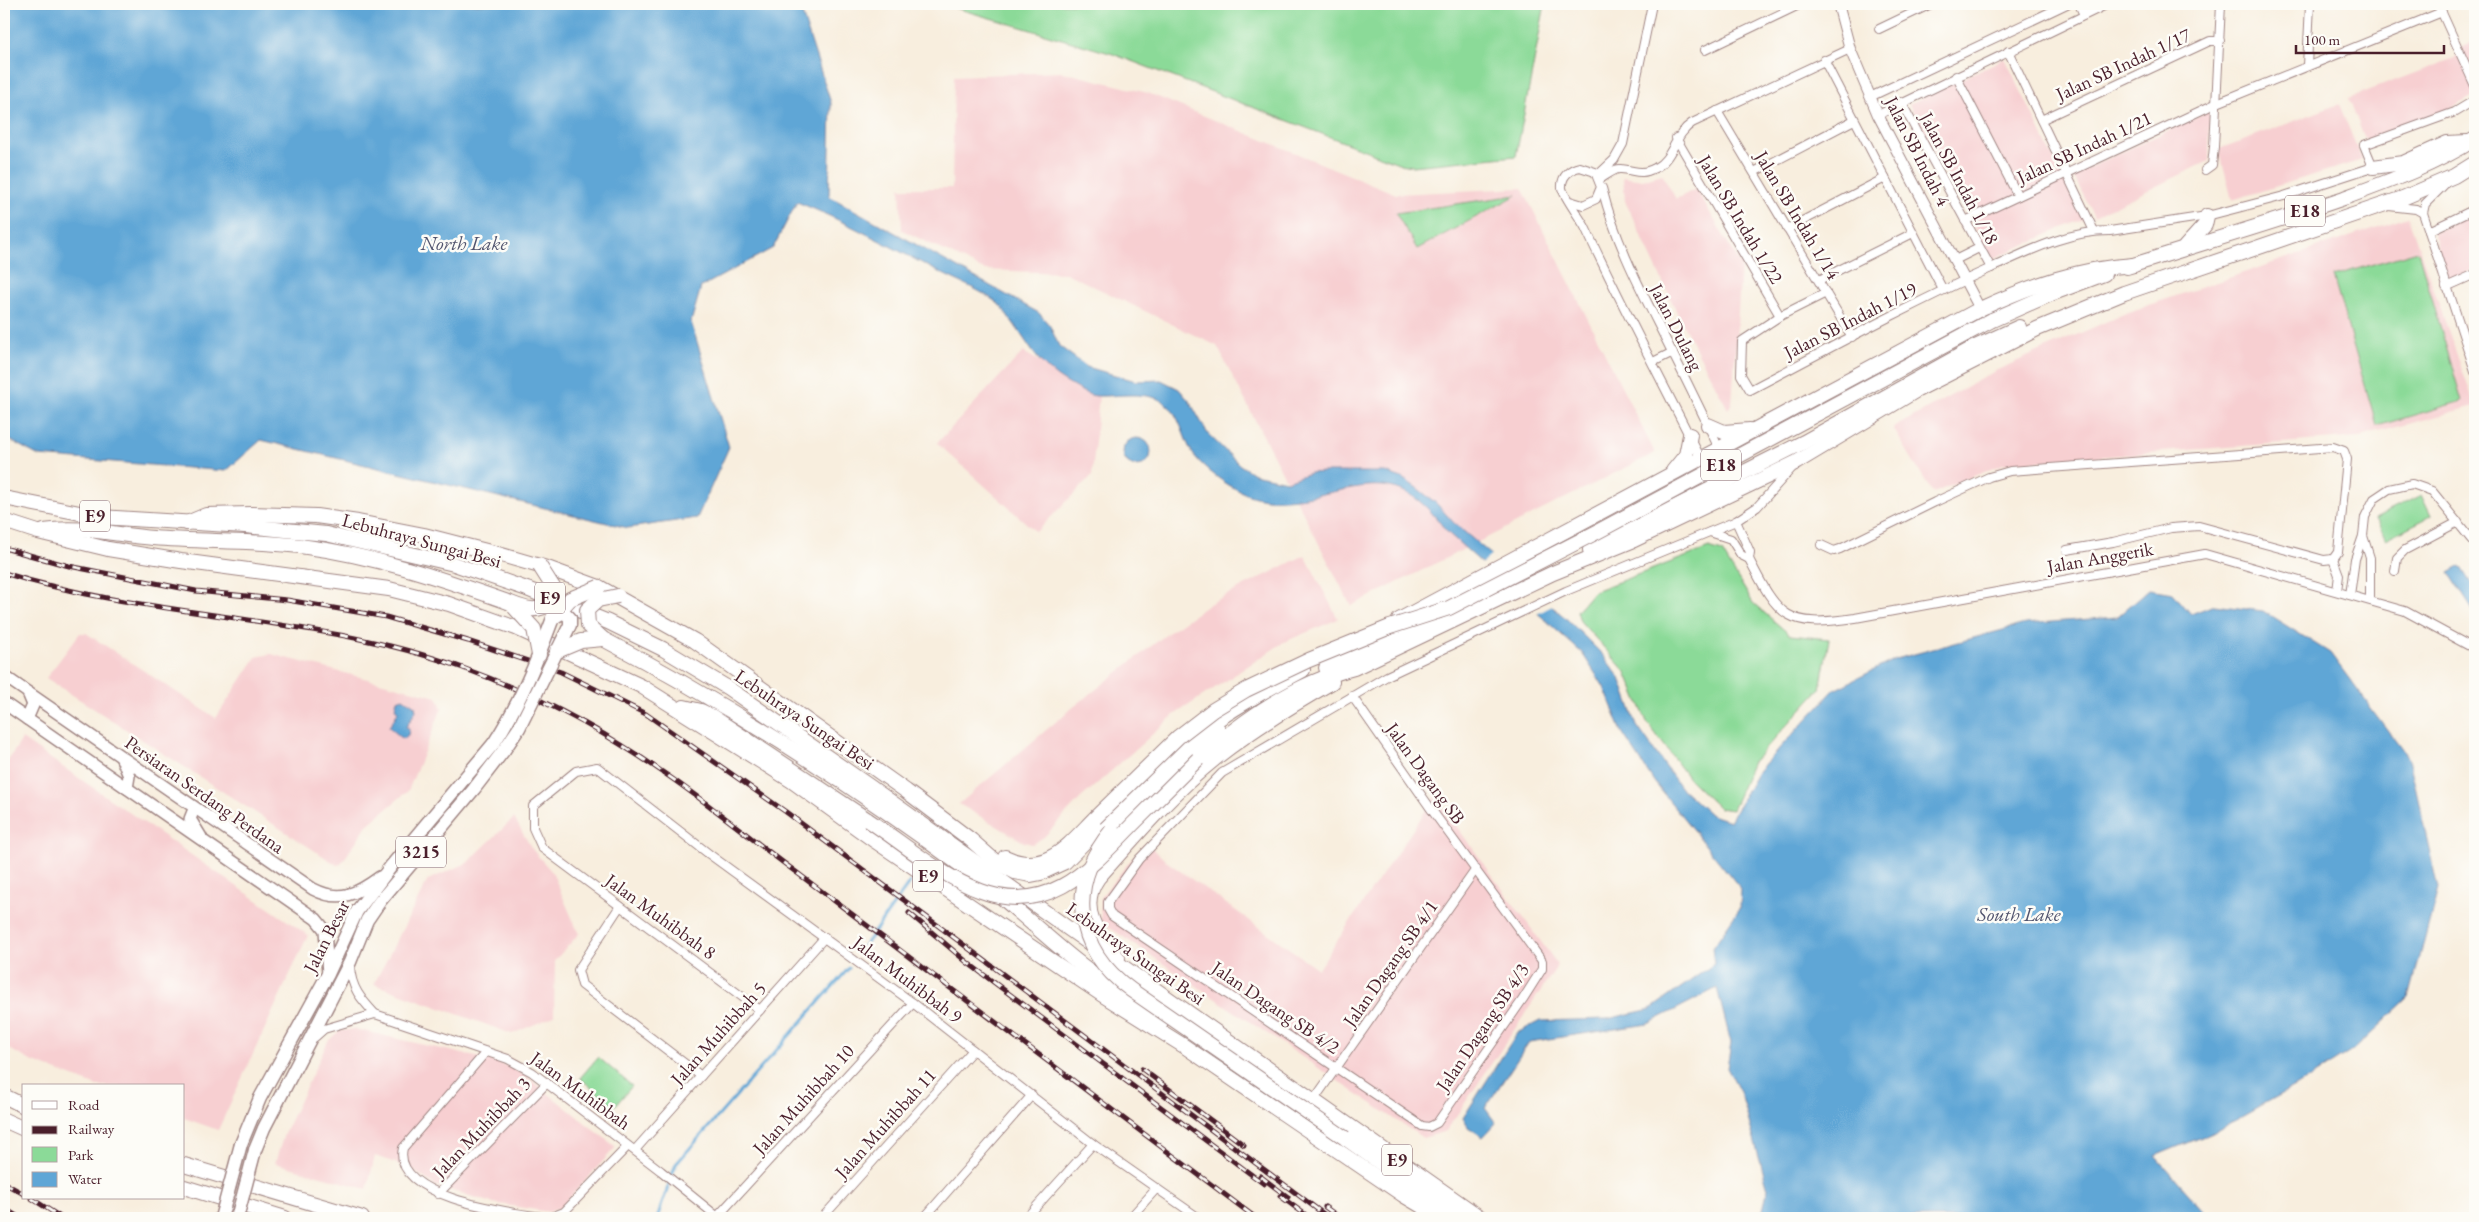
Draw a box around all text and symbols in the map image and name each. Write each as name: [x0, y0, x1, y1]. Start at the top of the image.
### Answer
street label: Jalan SB Indah 1/17: [2050, 22, 2195, 107]
scale bar: [2296, 22, 2444, 54]
text: 100 m: [2304, 30, 2341, 49]
street label: Jalan SB Indah 4: [1878, 90, 1956, 211]
street label: Jalan SB Indah 1/21: [2011, 105, 2156, 190]
street label: Jalan SB Indah 1/18: [1913, 106, 2005, 249]
street label: Jalan SB Indah 1/14: [1748, 145, 1846, 285]
street label: Jalan SB Indah 1/22: [1691, 149, 1789, 288]
road number: E18: [2285, 196, 2325, 227]
water label: North Lake: [420, 230, 508, 256]
street label: Jalan SB Indah 1/19: [1778, 276, 1921, 366]
street label: Jalan Dulang: [1643, 278, 1710, 376]
road number: E18: [1701, 450, 1741, 480]
road number: E9: [80, 501, 110, 532]
street label: Lebuhraya Sungai Besi: [340, 507, 505, 574]
street label: Jalan Anggerik: [2043, 536, 2156, 579]
road number: E9: [535, 582, 565, 614]
street label: Lebuhraya Sungai Besi: [730, 663, 880, 776]
street label: Jalan Dagang SB: [1379, 716, 1471, 829]
street label: Persiaran Serdang Perdana: [120, 730, 290, 859]
road number: 3215: [396, 836, 446, 868]
road number: E9: [913, 860, 943, 891]
street label: Jalan Muhibbah 8: [599, 867, 721, 965]
street label: Jalan Besar: [297, 895, 356, 979]
street label: Jalan Dagang SB 4/1: [1336, 895, 1444, 1033]
street label: Lebuhraya Sungai Besi: [1061, 896, 1210, 1011]
water label: South Lake: [1976, 901, 2061, 927]
street label: Jalan Muhibbah 9: [846, 929, 968, 1029]
street label: Jalan Dagang SB 4/2: [1205, 954, 1345, 1060]
street label: Jalan Dagang SB 4/3: [1429, 958, 1535, 1098]
street label: Jalan Muhibbah 5: [664, 976, 772, 1092]
street label: Jalan Muhibbah 10: [746, 1039, 860, 1161]
street label: Jalan Muhibbah: [524, 1044, 636, 1135]
street label: Jalan Muhibbah 11: [828, 1063, 942, 1185]
street label: Jalan Muhibbah 3: [425, 1072, 536, 1185]
legend: [22, 1084, 185, 1200]
text: Road: [68, 1095, 100, 1114]
text: Railway: [68, 1119, 115, 1138]
road number: E9: [1382, 1144, 1412, 1176]
text: Park: [68, 1145, 95, 1164]
text: Water: [68, 1169, 102, 1188]

